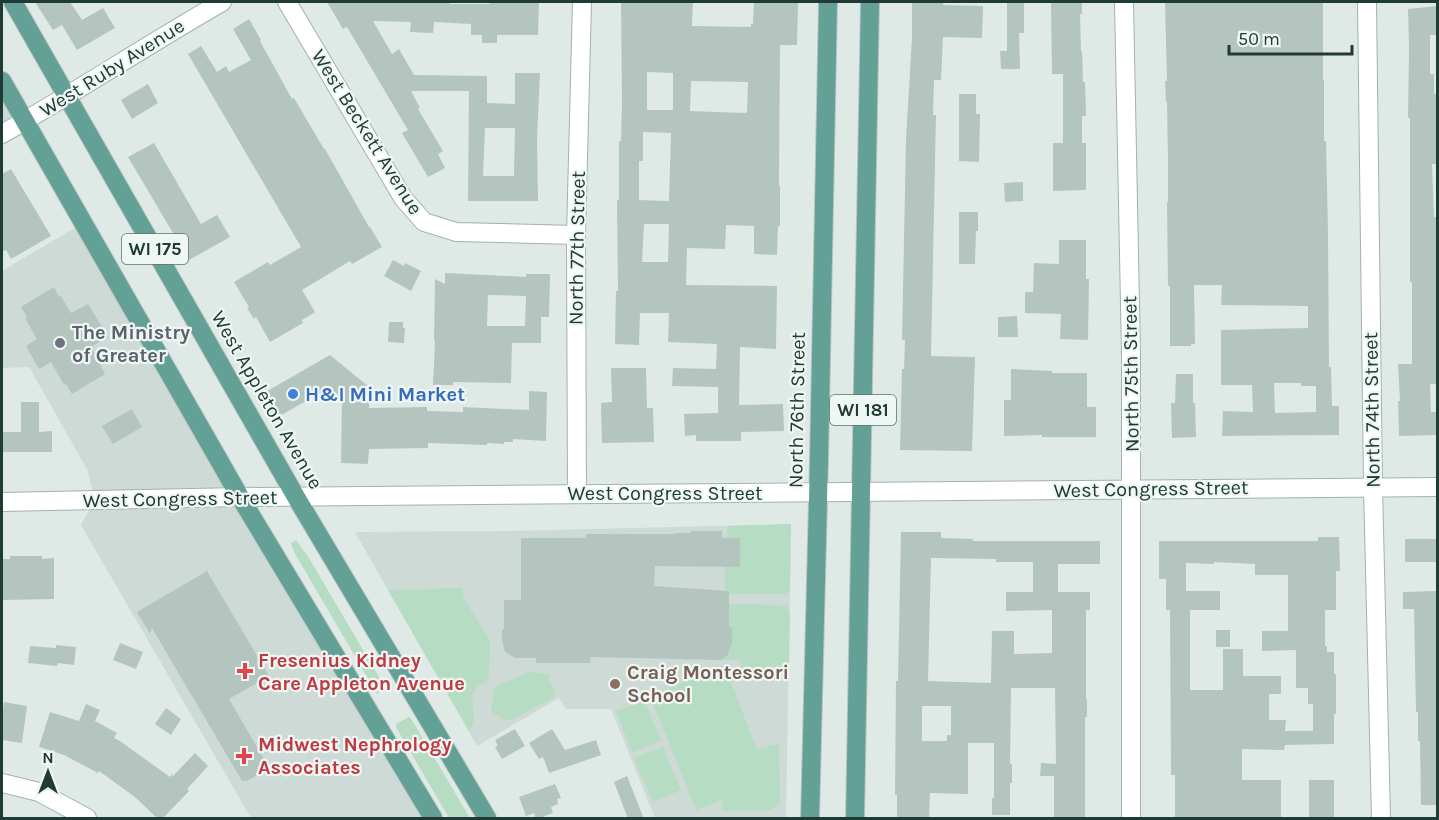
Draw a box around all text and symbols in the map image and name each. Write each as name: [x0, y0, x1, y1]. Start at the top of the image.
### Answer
street label: West Ruby Avenue: [35, 14, 189, 122]
scale bar: [1229, 18, 1352, 56]
text: 50 m: [1238, 28, 1280, 50]
street label: West Beckett Avenue: [307, 45, 427, 219]
street label: North 77th Street: [564, 170, 590, 325]
road number: WI 175: [122, 234, 188, 264]
street label: North 75th Street: [1118, 295, 1144, 452]
street label: West Appleton Avenue: [207, 307, 327, 493]
place label: The Ministry of Greater: [72, 321, 190, 367]
street label: North 76th Street: [784, 331, 810, 488]
street label: North 74th Street: [1359, 331, 1385, 488]
marker: The Ministry of Greater: [53, 336, 67, 350]
place label: H&I Mini Market: [305, 383, 465, 406]
marker: H&I Mini Market: [286, 387, 300, 401]
road number: WI 181: [830, 395, 896, 425]
street label: West Congress Street: [1053, 476, 1249, 502]
street label: West Congress Street: [567, 482, 763, 505]
street label: West Congress Street: [82, 486, 278, 512]
place label: Fresenius Kidney Care Appleton Avenue: [258, 649, 465, 695]
place label: Craig Montessori School: [627, 661, 789, 707]
marker: Fresenius Kidney Care Appleton Avenue: [236, 662, 254, 680]
marker: Craig Montessori School: [608, 677, 622, 691]
place label: Midwest Nephrology Associates: [258, 733, 452, 779]
north arrow: [18, 742, 78, 802]
marker: Midwest Nephrology Associates: [235, 747, 253, 765]
text: N: [42, 748, 54, 767]

